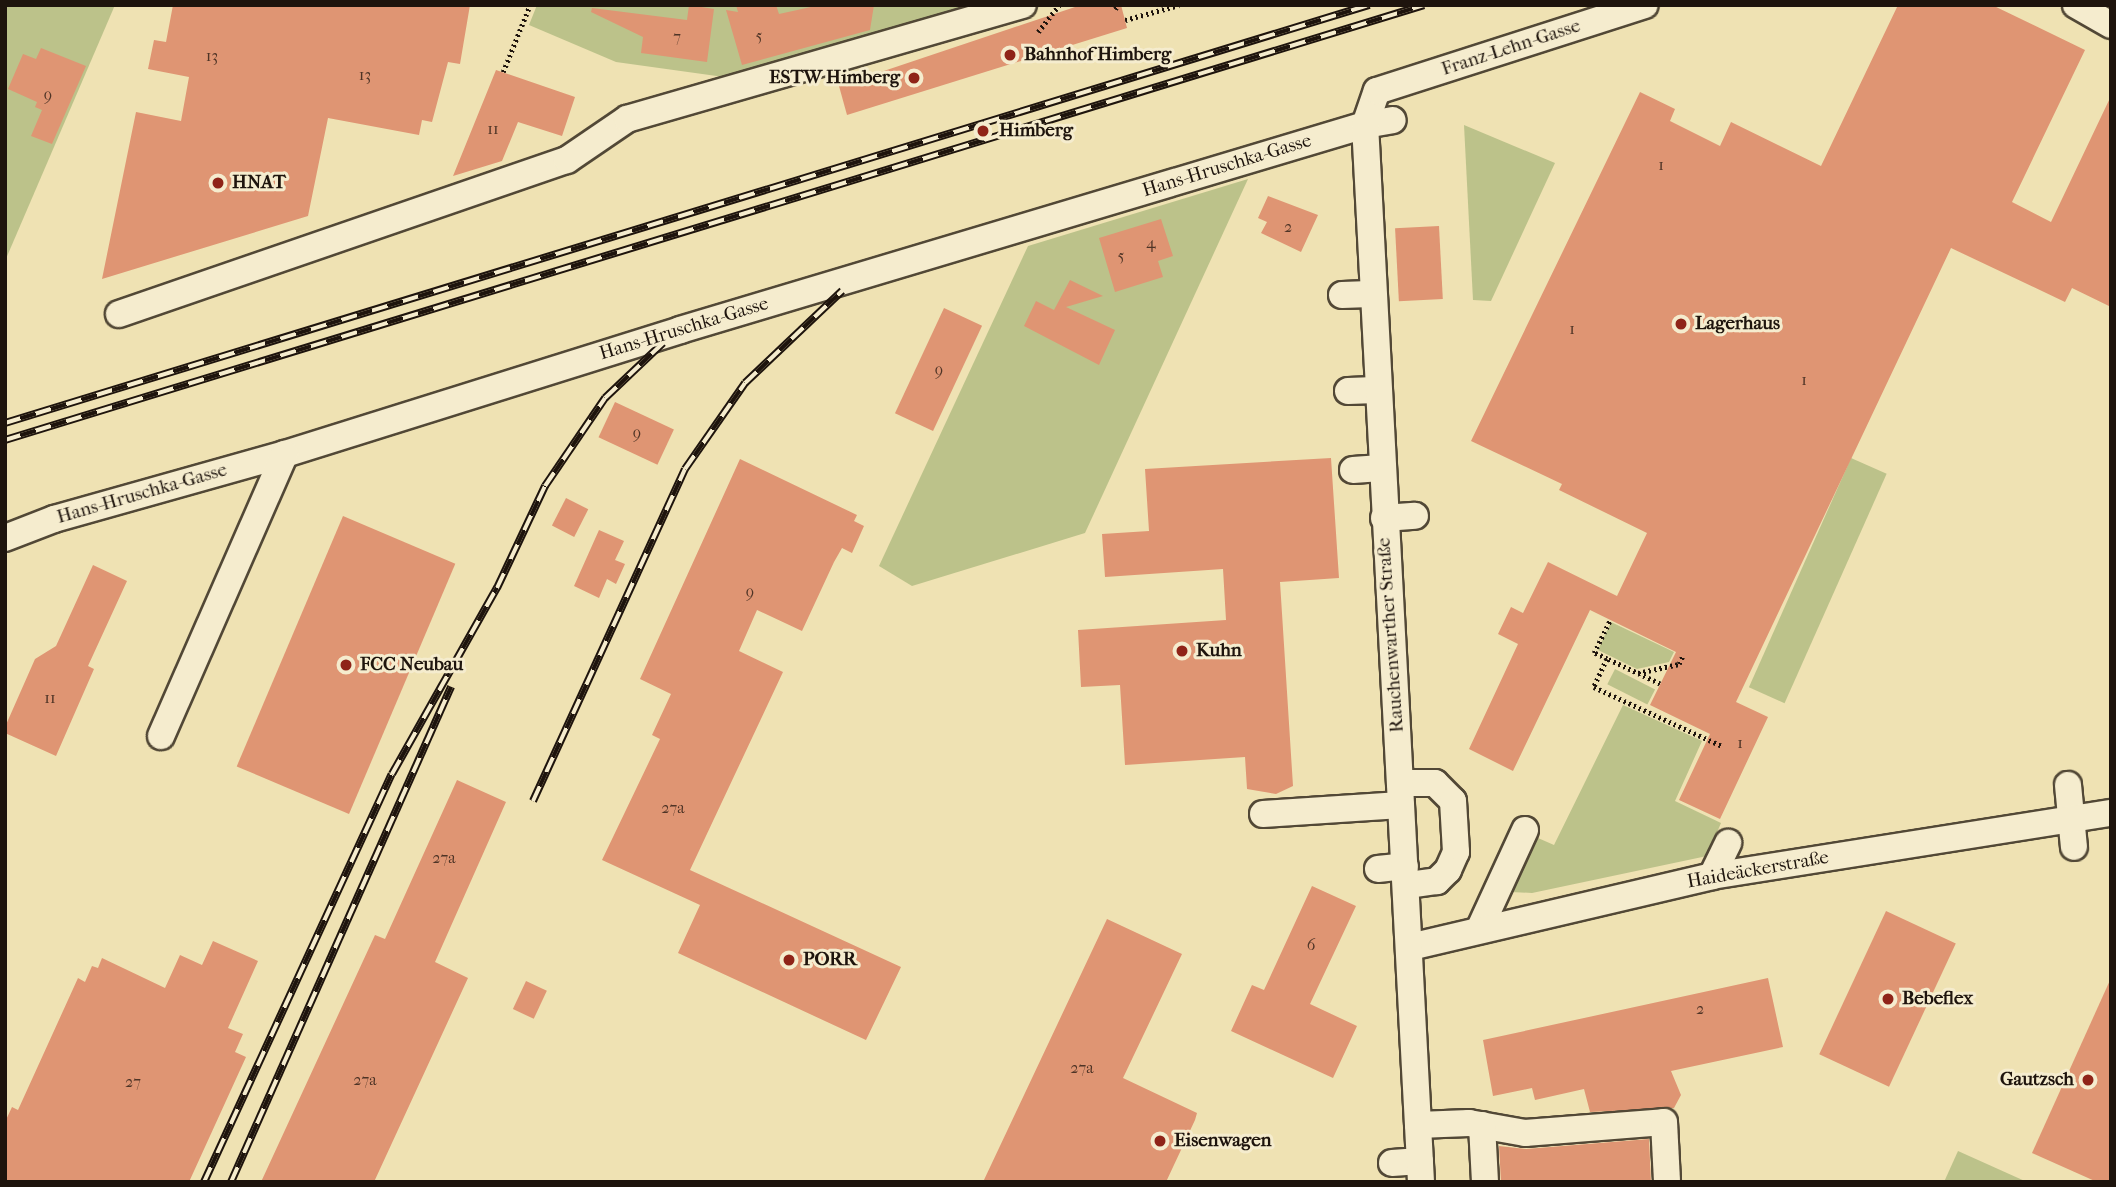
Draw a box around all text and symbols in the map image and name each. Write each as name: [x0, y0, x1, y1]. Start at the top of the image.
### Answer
street label: Franz-Lehn-Gasse: [1439, 15, 1583, 81]
house number: 5: [756, 26, 762, 46]
house number: 7: [673, 27, 681, 47]
place label: Bahnhof Himberg: [1024, 44, 1171, 66]
house number: 13: [206, 46, 218, 66]
marker: Bahnhof Himberg: [1002, 47, 1018, 63]
house number: 13: [359, 65, 371, 85]
place label: ESTW Himberg: [769, 67, 900, 89]
marker: ESTW Himberg: [906, 70, 922, 86]
house number: 9: [44, 85, 52, 105]
house number: 11: [487, 119, 499, 139]
place label: Himberg: [999, 120, 1073, 142]
marker: Himberg: [973, 121, 993, 141]
street label: Hans-Hruschka-Gasse: [1140, 129, 1314, 203]
house number: 1: [1658, 155, 1664, 175]
place label: HNAT: [232, 172, 286, 194]
marker: HNAT: [210, 175, 226, 191]
house number: 2: [1284, 217, 1292, 237]
house number: 4: [1146, 233, 1156, 253]
house number: 5: [1118, 246, 1124, 266]
street label: Hans-Hruschka-Gasse: [597, 292, 771, 366]
place label: Lagerhaus: [1695, 313, 1780, 335]
marker: Lagerhaus: [1673, 316, 1689, 332]
house number: 1: [1569, 319, 1575, 339]
house number: 9: [935, 360, 943, 380]
house number: 1: [1801, 370, 1807, 390]
house number: 9: [633, 423, 641, 443]
street label: Hans-Hruschka-Gasse: [54, 459, 230, 529]
street label: Rauchenwarther Straße: [1373, 537, 1409, 733]
house number: 9: [746, 582, 754, 602]
place label: Kuhn: [1196, 640, 1242, 662]
marker: Kuhn: [1174, 643, 1190, 659]
place label: FCC Neubau: [360, 654, 463, 676]
marker: FCC Neubau: [338, 657, 354, 673]
house number: 11: [44, 688, 56, 708]
house number: 1: [1737, 733, 1743, 753]
house number: 27a: [661, 798, 685, 818]
street label: Haideäckerstraße: [1685, 846, 1831, 894]
house number: 27a: [432, 848, 456, 868]
house number: 6: [1307, 935, 1315, 955]
place label: PORR: [803, 949, 857, 971]
marker: PORR: [781, 952, 797, 968]
place label: Bebeflex: [1902, 988, 1973, 1010]
marker: Bebeflex: [1880, 991, 1896, 1007]
house number: 2: [1696, 999, 1704, 1019]
house number: 27a: [1070, 1058, 1094, 1078]
place label: Gautzsch: [2000, 1069, 2074, 1091]
house number: 27a: [353, 1070, 377, 1090]
house number: 27: [125, 1072, 141, 1092]
marker: Gautzsch: [2080, 1072, 2096, 1088]
place label: Eisenwagen: [1174, 1130, 1272, 1152]
marker: Eisenwagen: [1152, 1133, 1168, 1149]

